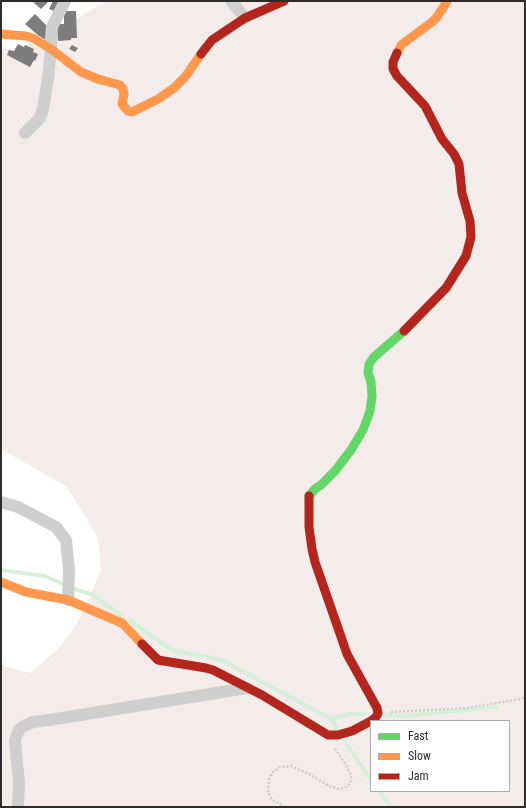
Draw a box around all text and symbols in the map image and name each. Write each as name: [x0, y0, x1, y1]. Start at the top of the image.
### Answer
legend: [370, 720, 510, 792]
text: Fast: [408, 729, 428, 743]
text: Slow: [408, 749, 431, 763]
text: Jam: [408, 769, 429, 783]

